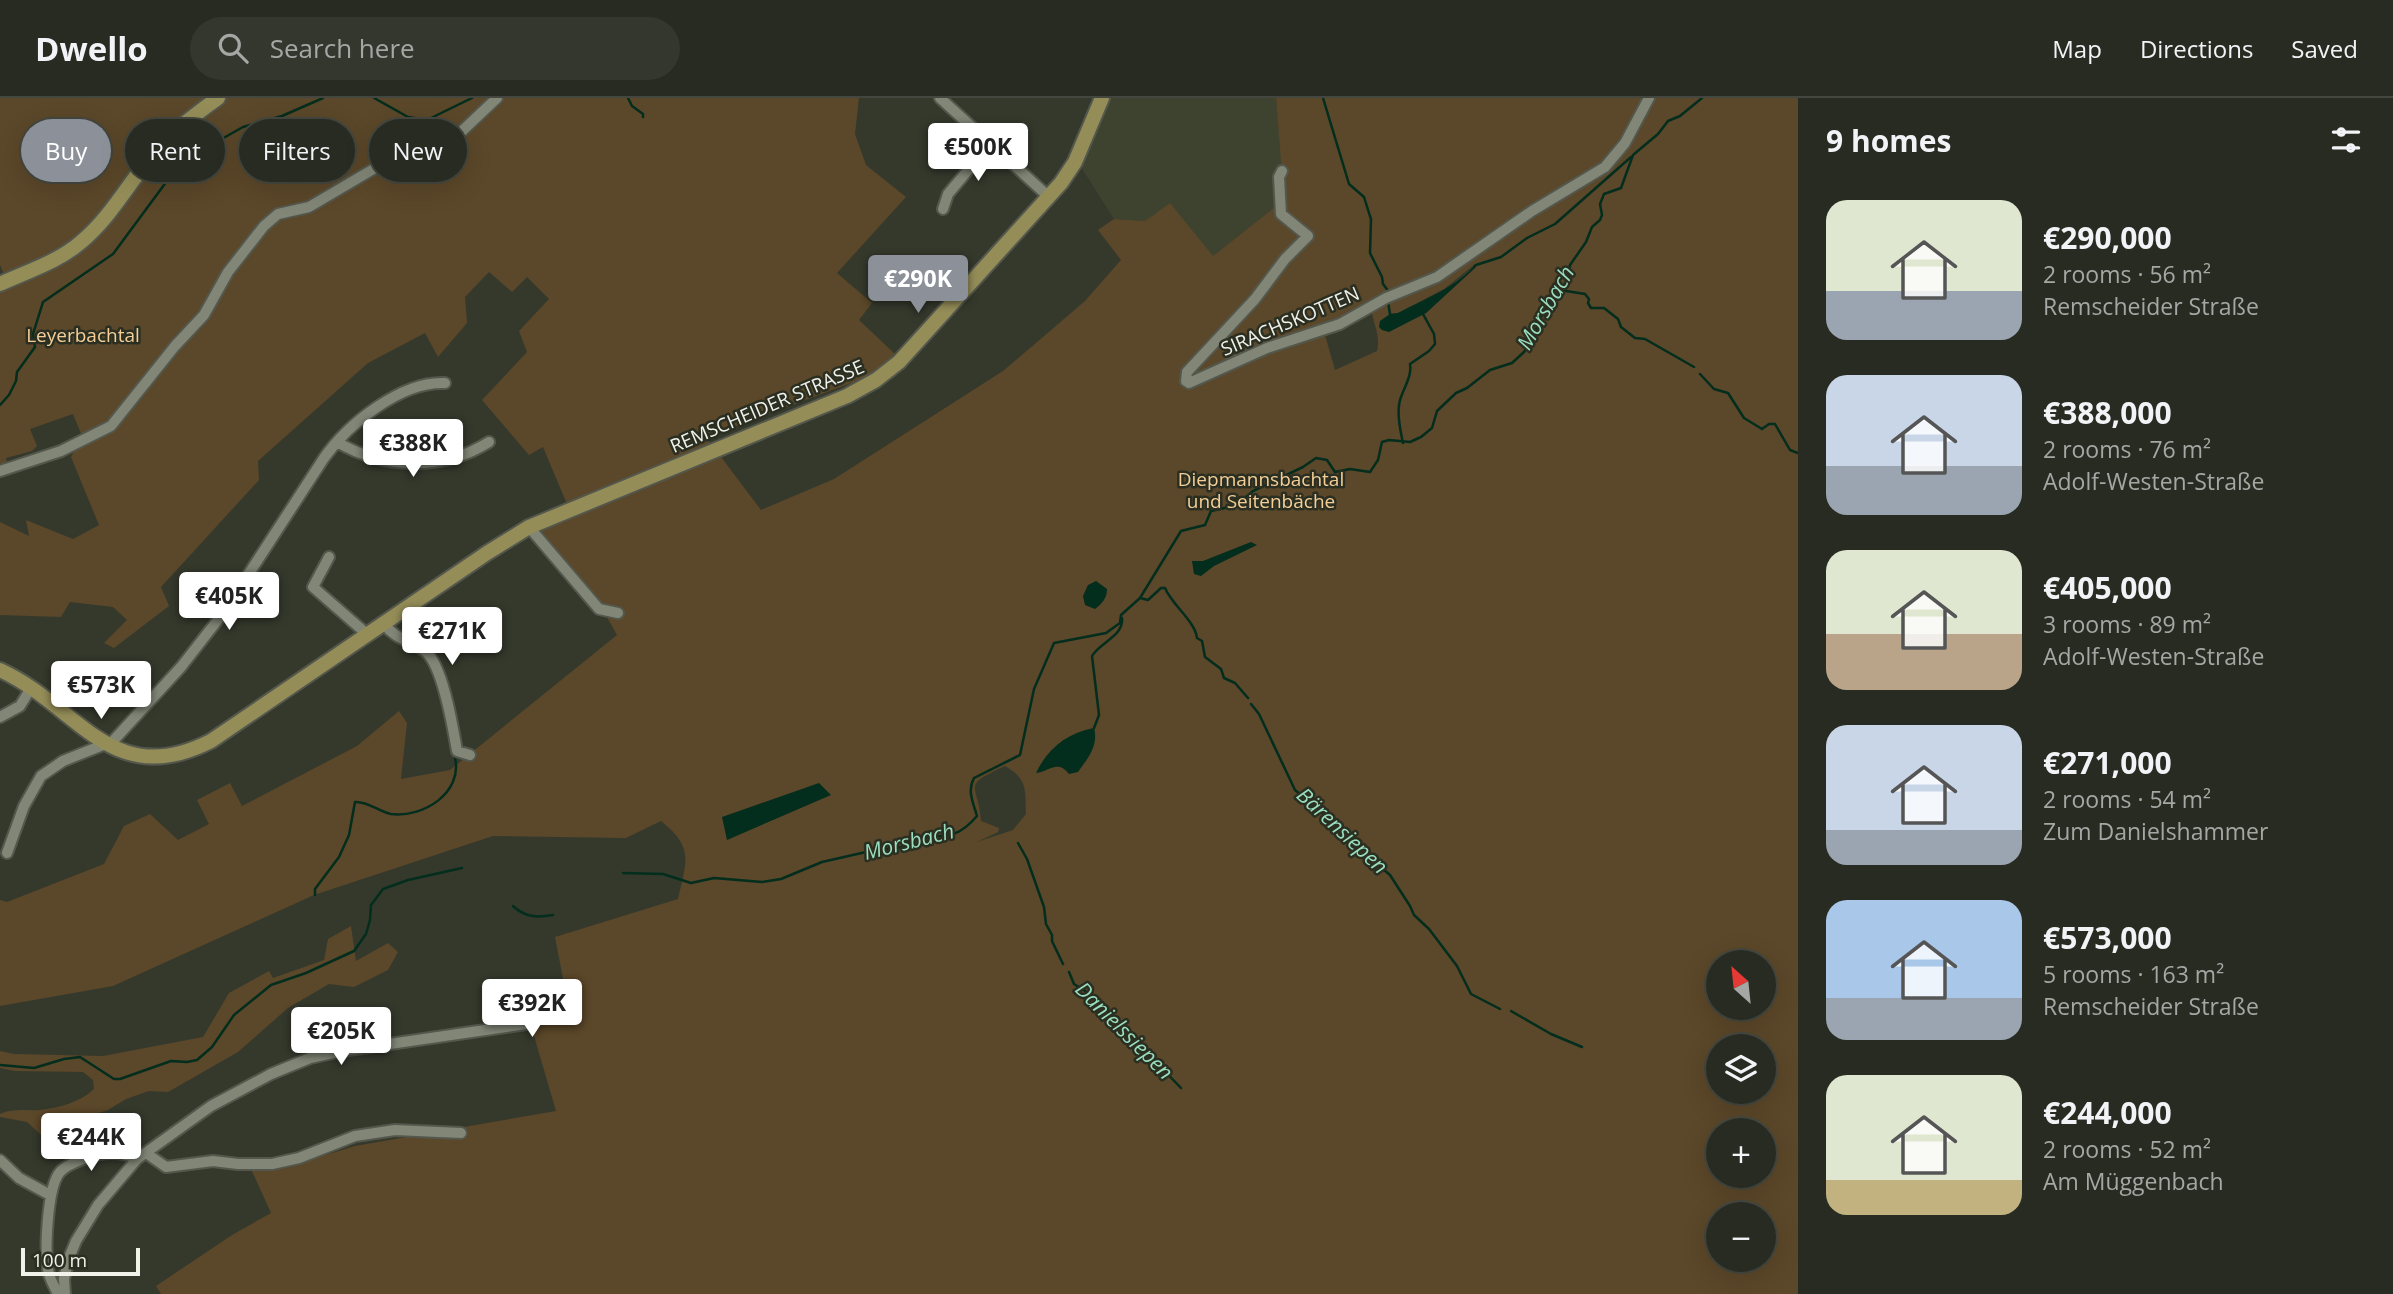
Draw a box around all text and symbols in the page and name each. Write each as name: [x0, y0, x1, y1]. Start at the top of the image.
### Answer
search box: [190, 17, 680, 80]
text: Dwello: [35, 26, 148, 71]
icon: search: [214, 29, 252, 67]
text: Search here: [270, 30, 415, 66]
text: Map: [2052, 32, 2102, 65]
text: Directions: [2140, 32, 2253, 65]
text: Saved: [2291, 32, 2358, 65]
chip: Buy: [21, 119, 111, 182]
chip: Rent: [125, 119, 225, 182]
chip: Filters: [239, 119, 355, 182]
chip: New: [369, 119, 467, 182]
text: 9 homes: [1826, 120, 1951, 161]
icon: filters: [2327, 121, 2365, 159]
pin: €500K: [929, 123, 1027, 183]
text: €500K: [944, 130, 1012, 162]
text: €290,000: [2043, 217, 2172, 258]
icon: home: [1882, 228, 1966, 312]
pin: €290K: [869, 256, 967, 315]
text: 2 rooms · 56 m²: [2043, 258, 2211, 290]
water label: Morsbach: [1510, 261, 1580, 354]
text: €290K: [884, 262, 952, 294]
street label: SIRACHSKOTTEN: [1217, 280, 1363, 362]
text: Remscheider Straße: [2043, 290, 2259, 322]
park label: Leyerbachtal: [26, 322, 140, 348]
street label: REMSCHEIDER STRASSE: [666, 353, 868, 459]
text: €388,000: [2043, 392, 2172, 433]
icon: home: [1882, 403, 1966, 487]
pin: €388K: [364, 420, 462, 479]
text: €388K: [379, 426, 447, 458]
text: 2 rooms · 76 m²: [2043, 433, 2211, 465]
text: Adolf-Westen-Straße: [2043, 465, 2264, 497]
park label: Diepmannsbachtal und Seitenbäche: [1178, 466, 1344, 514]
text: €405,000: [2043, 567, 2172, 608]
pin: €405K: [180, 573, 278, 632]
icon: home: [1882, 578, 1966, 662]
text: €405K: [195, 579, 263, 611]
pin: €271K: [403, 608, 501, 667]
text: 3 rooms · 89 m²: [2043, 608, 2211, 640]
text: €271K: [418, 614, 486, 646]
text: Adolf-Westen-Straße: [2043, 640, 2264, 672]
pin: €573K: [52, 662, 150, 721]
text: €573K: [67, 668, 135, 700]
text: €271,000: [2043, 742, 2172, 783]
icon: home: [1882, 753, 1966, 837]
water label: Bärensiepen: [1291, 781, 1394, 880]
text: 2 rooms · 54 m²: [2043, 783, 2211, 815]
text: Zum Danielshammer: [2043, 815, 2268, 847]
water label: Morsbach: [861, 816, 957, 866]
text: €573,000: [2043, 917, 2172, 958]
icon: home: [1882, 928, 1966, 1012]
north arrow: [1706, 950, 1776, 1020]
map controls: [1706, 950, 1776, 1272]
text: 5 rooms · 163 m²: [2043, 958, 2224, 990]
water label: Danielssiepen: [1070, 975, 1180, 1085]
pin: €392K: [483, 979, 581, 1039]
text: €392K: [498, 986, 566, 1018]
text: Remscheider Straße: [2043, 990, 2259, 1022]
pin: €205K: [292, 1007, 390, 1067]
text: €205K: [307, 1014, 375, 1046]
button: layers: [1706, 1034, 1776, 1104]
text: €244,000: [2043, 1092, 2172, 1133]
icon: home: [1882, 1103, 1966, 1187]
pin: €244K: [42, 1114, 140, 1173]
button: +: [1706, 1118, 1776, 1188]
text: €244K: [57, 1120, 125, 1152]
text: 2 rooms · 52 m²: [2043, 1133, 2211, 1165]
text: Am Müggenbach: [2043, 1165, 2224, 1197]
button: −: [1706, 1202, 1776, 1272]
scale bar: [21, 1245, 140, 1277]
text: 100 m: [32, 1247, 87, 1273]

